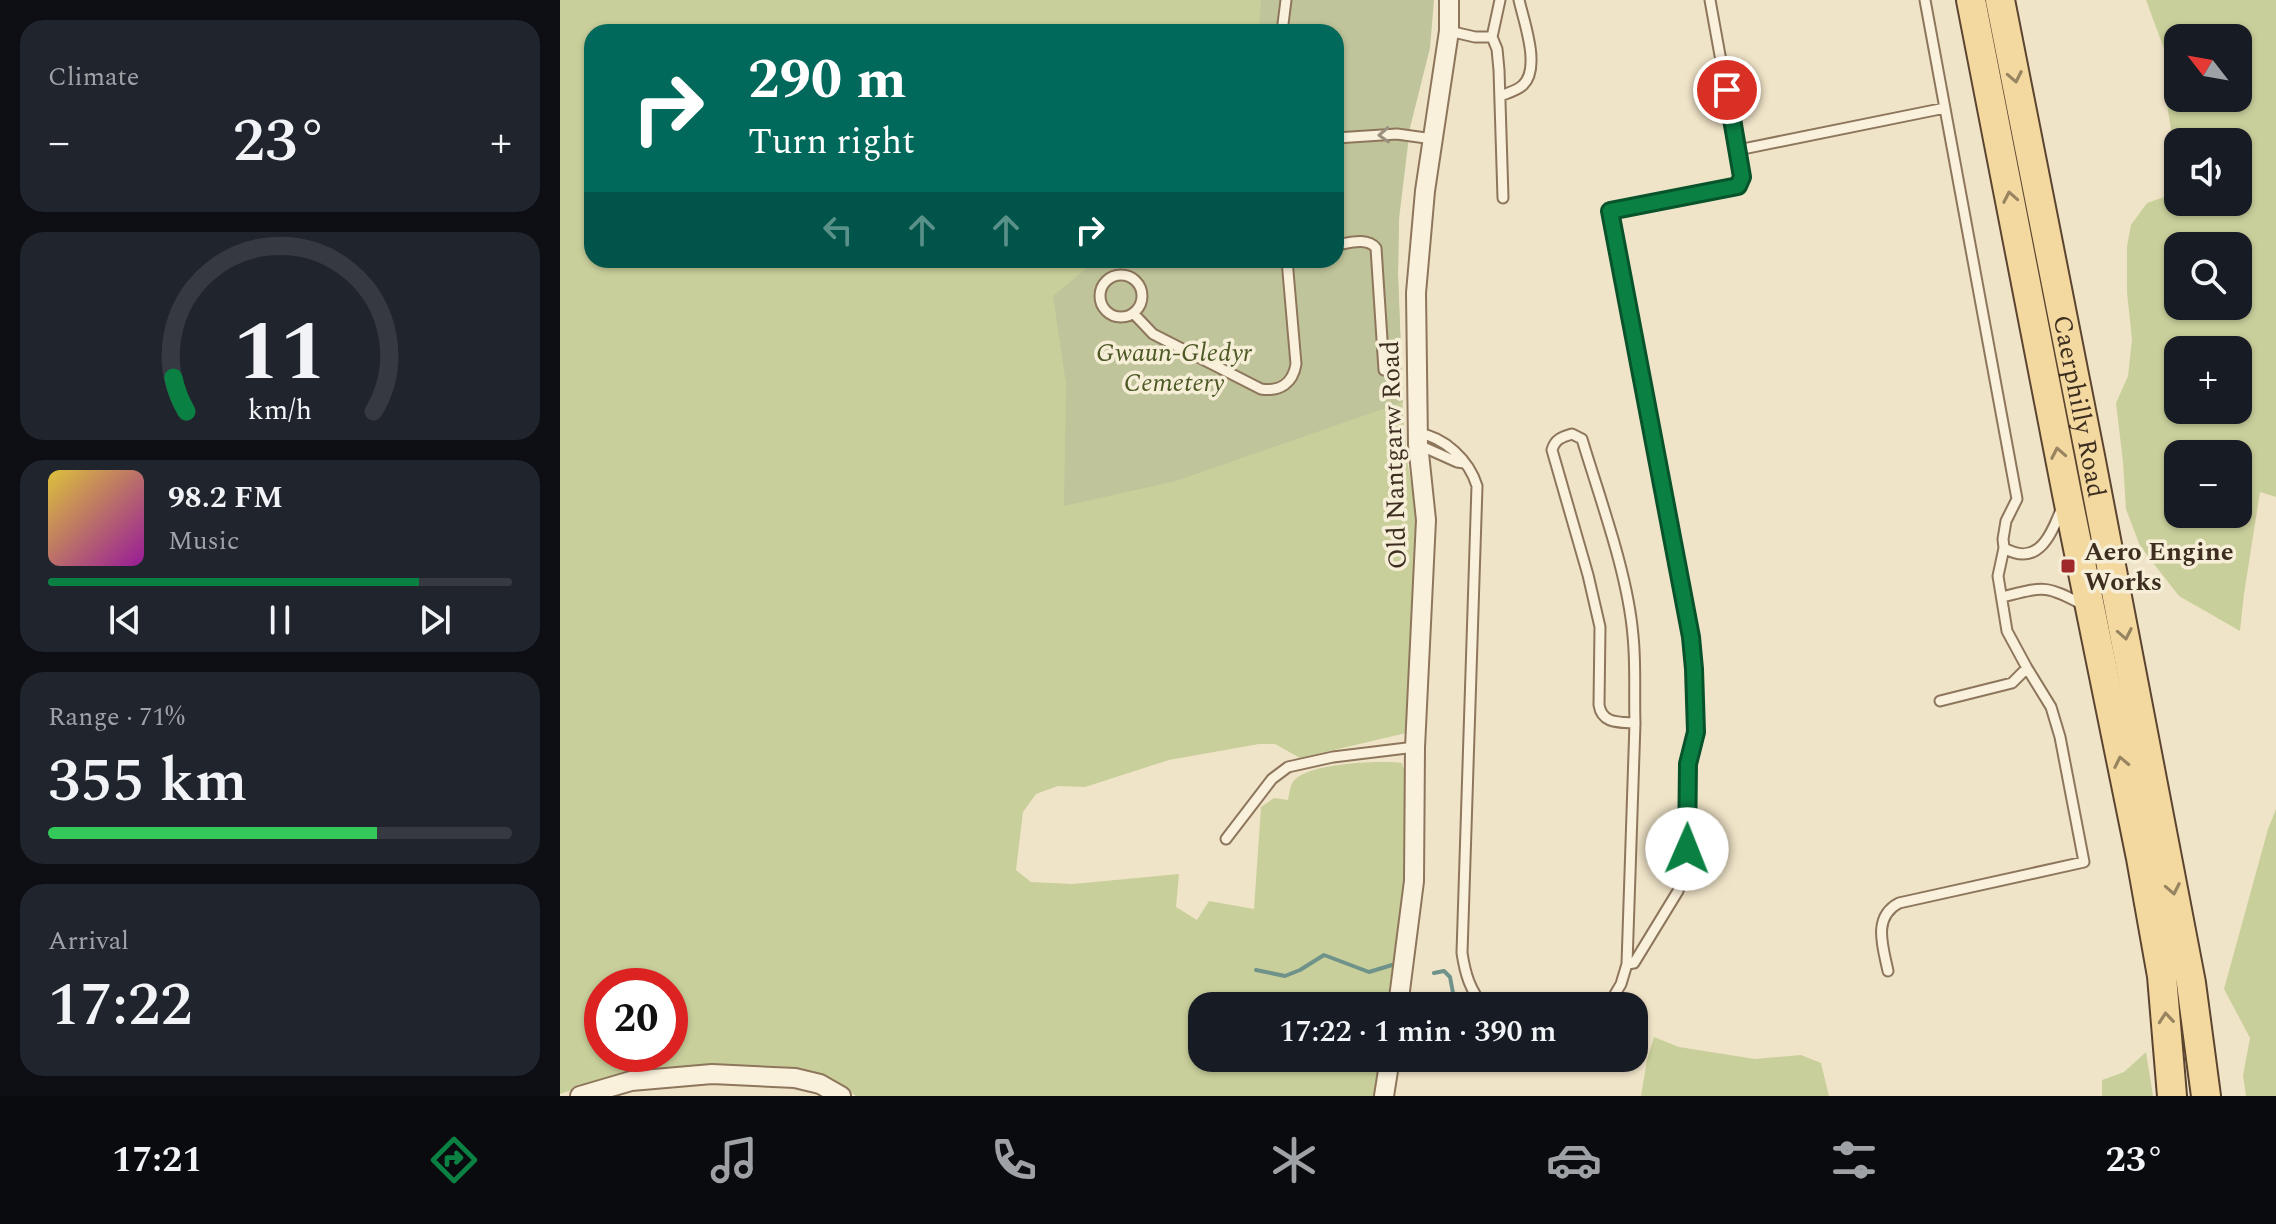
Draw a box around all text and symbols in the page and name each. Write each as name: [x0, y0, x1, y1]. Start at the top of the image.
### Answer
north arrow: [2164, 24, 2252, 112]
map controls: [2164, 24, 2252, 528]
text: 290 m: [748, 38, 907, 123]
icon: right: [616, 56, 720, 160]
pin: [1693, 56, 1761, 124]
text: Climate: [48, 57, 139, 97]
icon: arrive: [1705, 68, 1749, 112]
one-way arrow: [2005, 70, 2022, 83]
text: 23°: [233, 96, 327, 188]
text: −: [48, 109, 70, 176]
text: +: [490, 109, 512, 176]
text: Turn right: [748, 115, 915, 170]
one-way arrow: [1377, 126, 1390, 143]
button: sound: [2164, 128, 2252, 216]
one-way arrow: [2002, 191, 2019, 204]
icon: left: [816, 208, 860, 252]
icon: ahead: [900, 208, 944, 252]
icon: ahead: [984, 208, 1028, 252]
icon: right: [1068, 208, 1112, 252]
button: search: [2164, 232, 2252, 320]
text: 11: [233, 290, 327, 417]
street label: Caerphilly Road: [2042, 312, 2117, 501]
park label: Gwaun-Gledyr Cemetery: [1096, 333, 1253, 403]
button: +: [2164, 336, 2252, 424]
street label: Old Nantgarw Road: [1370, 340, 1418, 570]
text: km/h: [248, 389, 312, 432]
button: −: [2164, 440, 2252, 528]
one-way arrow: [2051, 446, 2068, 459]
text: 98.2 FM: [168, 475, 283, 521]
text: Music: [168, 521, 239, 561]
place label: Aero Engine Works: [2084, 532, 2234, 602]
marker: Aero Engine Works: [2059, 557, 2077, 575]
icon: previous: [103, 598, 147, 642]
icon: pause: [258, 598, 302, 642]
icon: next: [413, 598, 457, 642]
one-way arrow: [2115, 627, 2132, 641]
text: Range · 71%: [48, 697, 185, 737]
text: 355 km: [48, 736, 248, 828]
one-way arrow: [2113, 756, 2130, 770]
position arrow: [1645, 807, 1729, 891]
one-way arrow: [2164, 882, 2181, 896]
text: Arrival: [48, 921, 129, 961]
text: 17:22: [48, 960, 192, 1052]
speed limit sign: 20: [584, 968, 688, 1072]
text: 17:22 · 1 min · 390 m: [1279, 1009, 1557, 1055]
one-way arrow: [2158, 1011, 2175, 1024]
icon: directions: [426, 1132, 482, 1188]
icon: music: [706, 1132, 762, 1188]
icon: phone: [986, 1132, 1042, 1188]
icon: climate: [1266, 1132, 1322, 1188]
icon: car: [1546, 1132, 1602, 1188]
icon: filters: [1826, 1132, 1882, 1188]
text: 17:21: [112, 1133, 202, 1188]
text: 23°: [2106, 1133, 2164, 1188]

